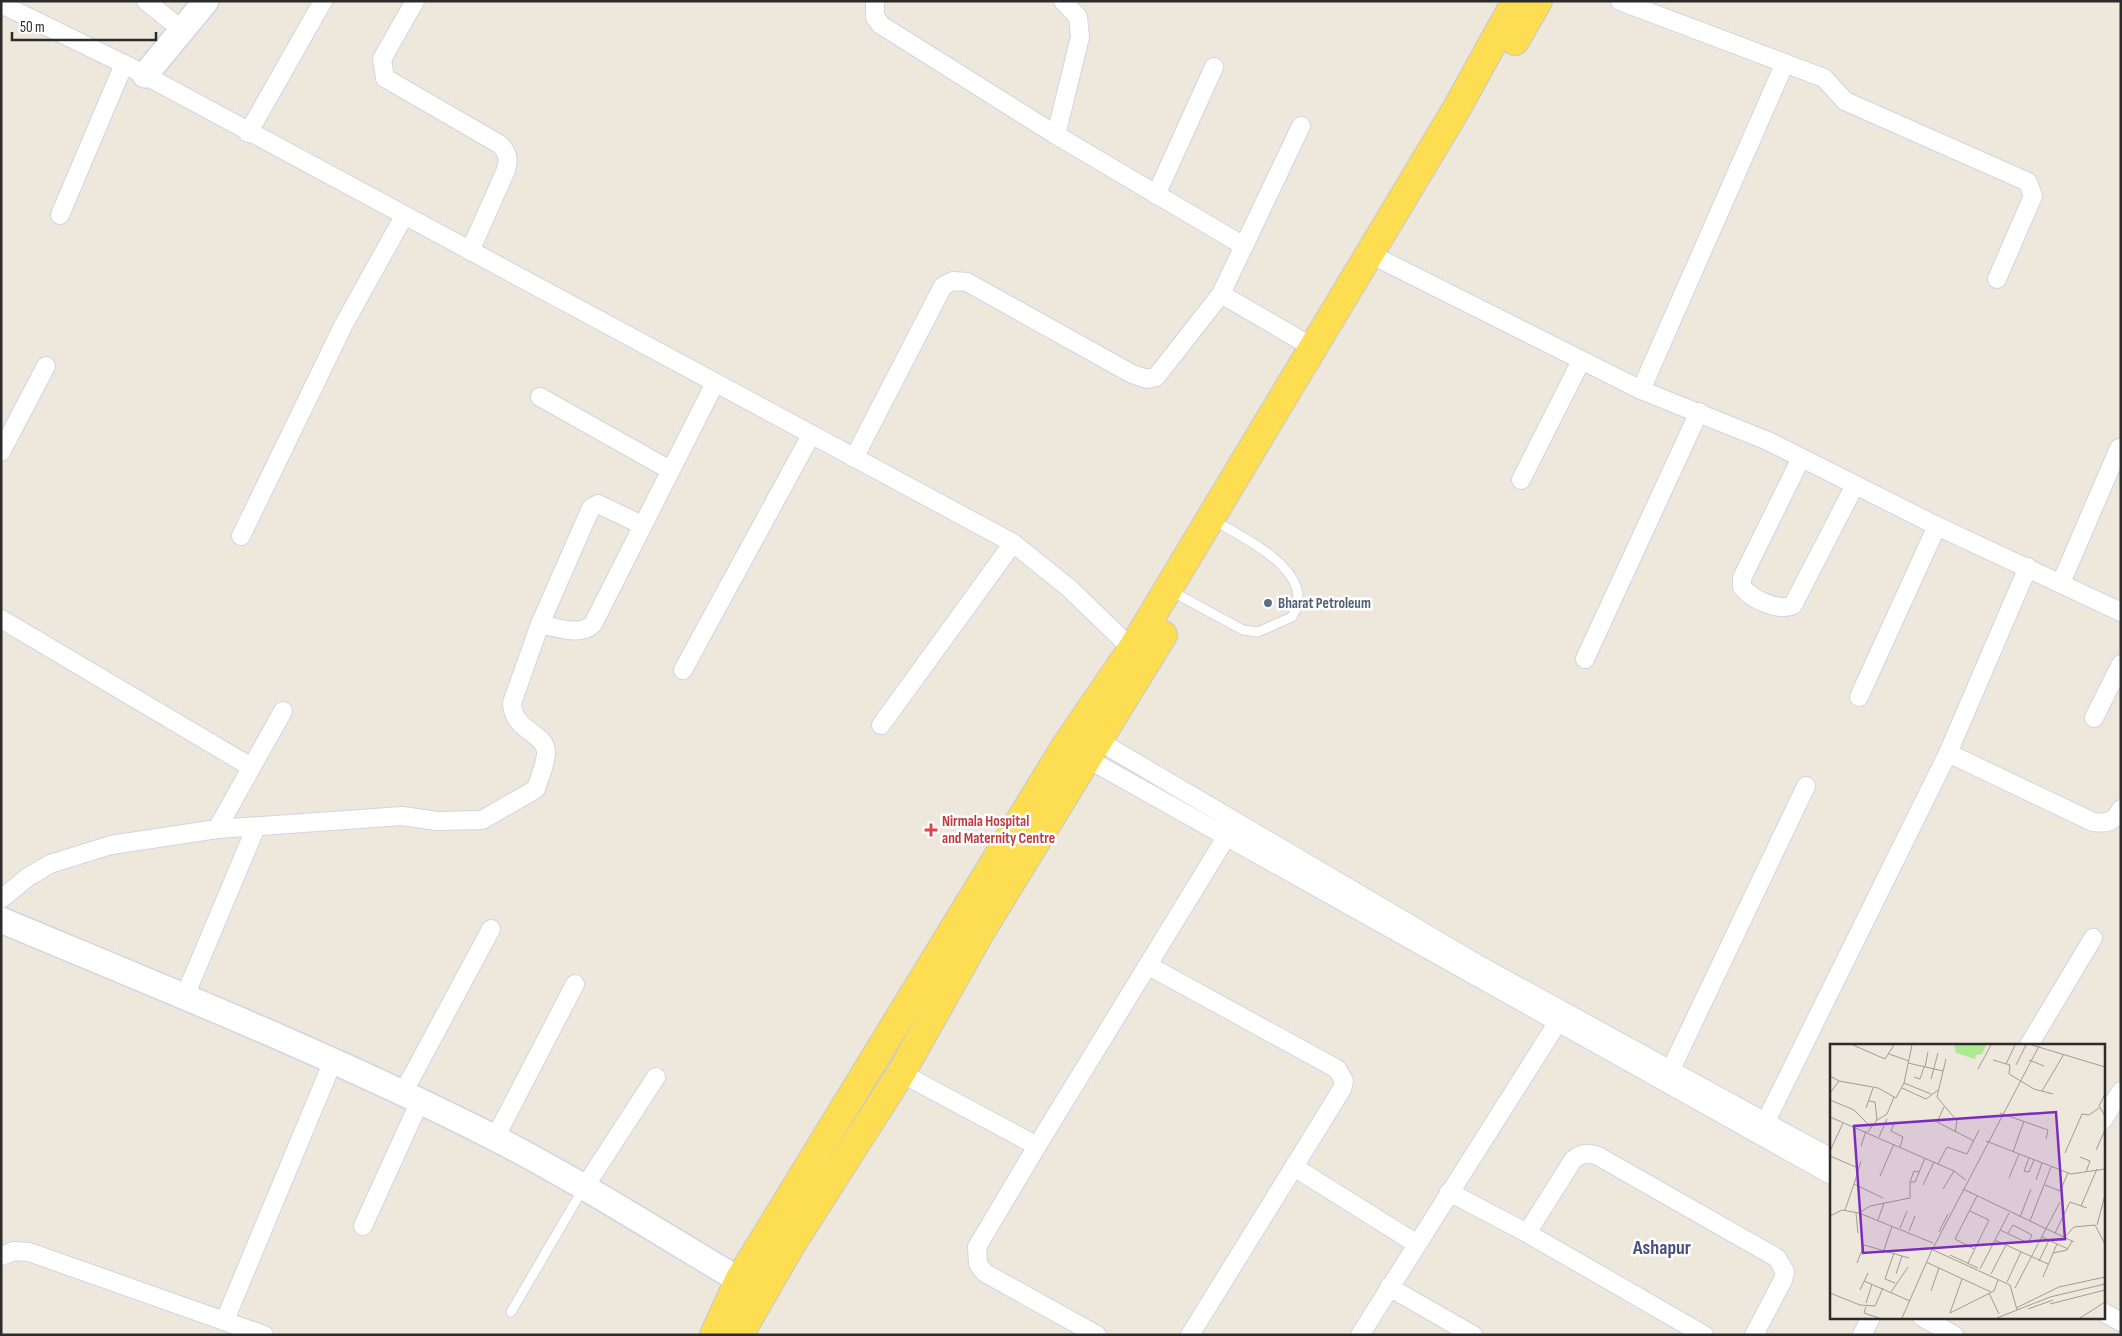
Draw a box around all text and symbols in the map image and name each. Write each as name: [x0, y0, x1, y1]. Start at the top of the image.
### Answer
scale bar: [12, 10, 156, 42]
text: 50 m: [20, 18, 45, 37]
place label: Bharat Petroleum: [1278, 594, 1371, 613]
marker: Bharat Petroleum: [1262, 597, 1274, 609]
place label: Nirmala Hospital and Maternity Centre: [942, 812, 1055, 848]
marker: Nirmala Hospital and Maternity Centre: [924, 823, 938, 837]
inset map: [1830, 1044, 2104, 1318]
district label: Ashapur: [1632, 1236, 1691, 1260]

